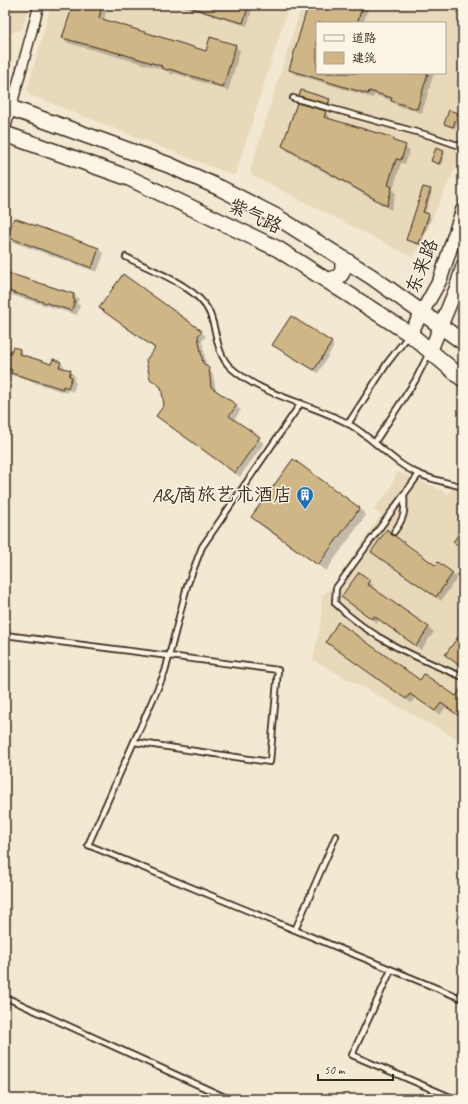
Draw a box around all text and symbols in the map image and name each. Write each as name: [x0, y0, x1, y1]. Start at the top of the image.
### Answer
legend: [316, 22, 446, 74]
text: 道路: [352, 30, 376, 46]
text: 建筑: [352, 50, 376, 66]
street label: 紫气路: [224, 193, 286, 239]
street label: 东来路: [400, 235, 444, 297]
place label: A&J商旅艺术酒店: [152, 483, 292, 507]
building icon: A&J商旅艺术酒店: [295, 485, 315, 510]
scale bar: [318, 1056, 393, 1082]
text: 50 m: [324, 1062, 346, 1078]

